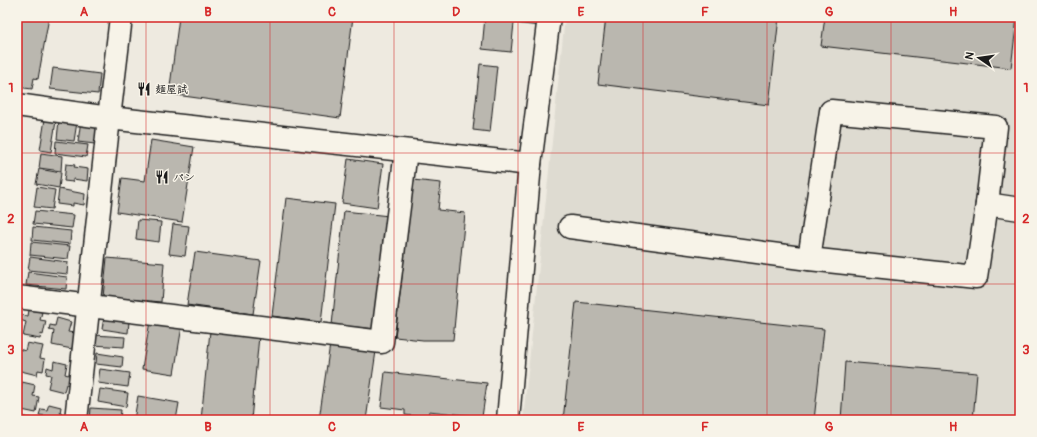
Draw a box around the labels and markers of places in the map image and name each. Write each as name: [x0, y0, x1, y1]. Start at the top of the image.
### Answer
restaurant icon: 麺屋試: [136, 81, 152, 97]
place label: 麺屋試: [155, 83, 188, 96]
restaurant icon: パン: [154, 169, 170, 185]
place label: パン: [173, 171, 195, 184]

